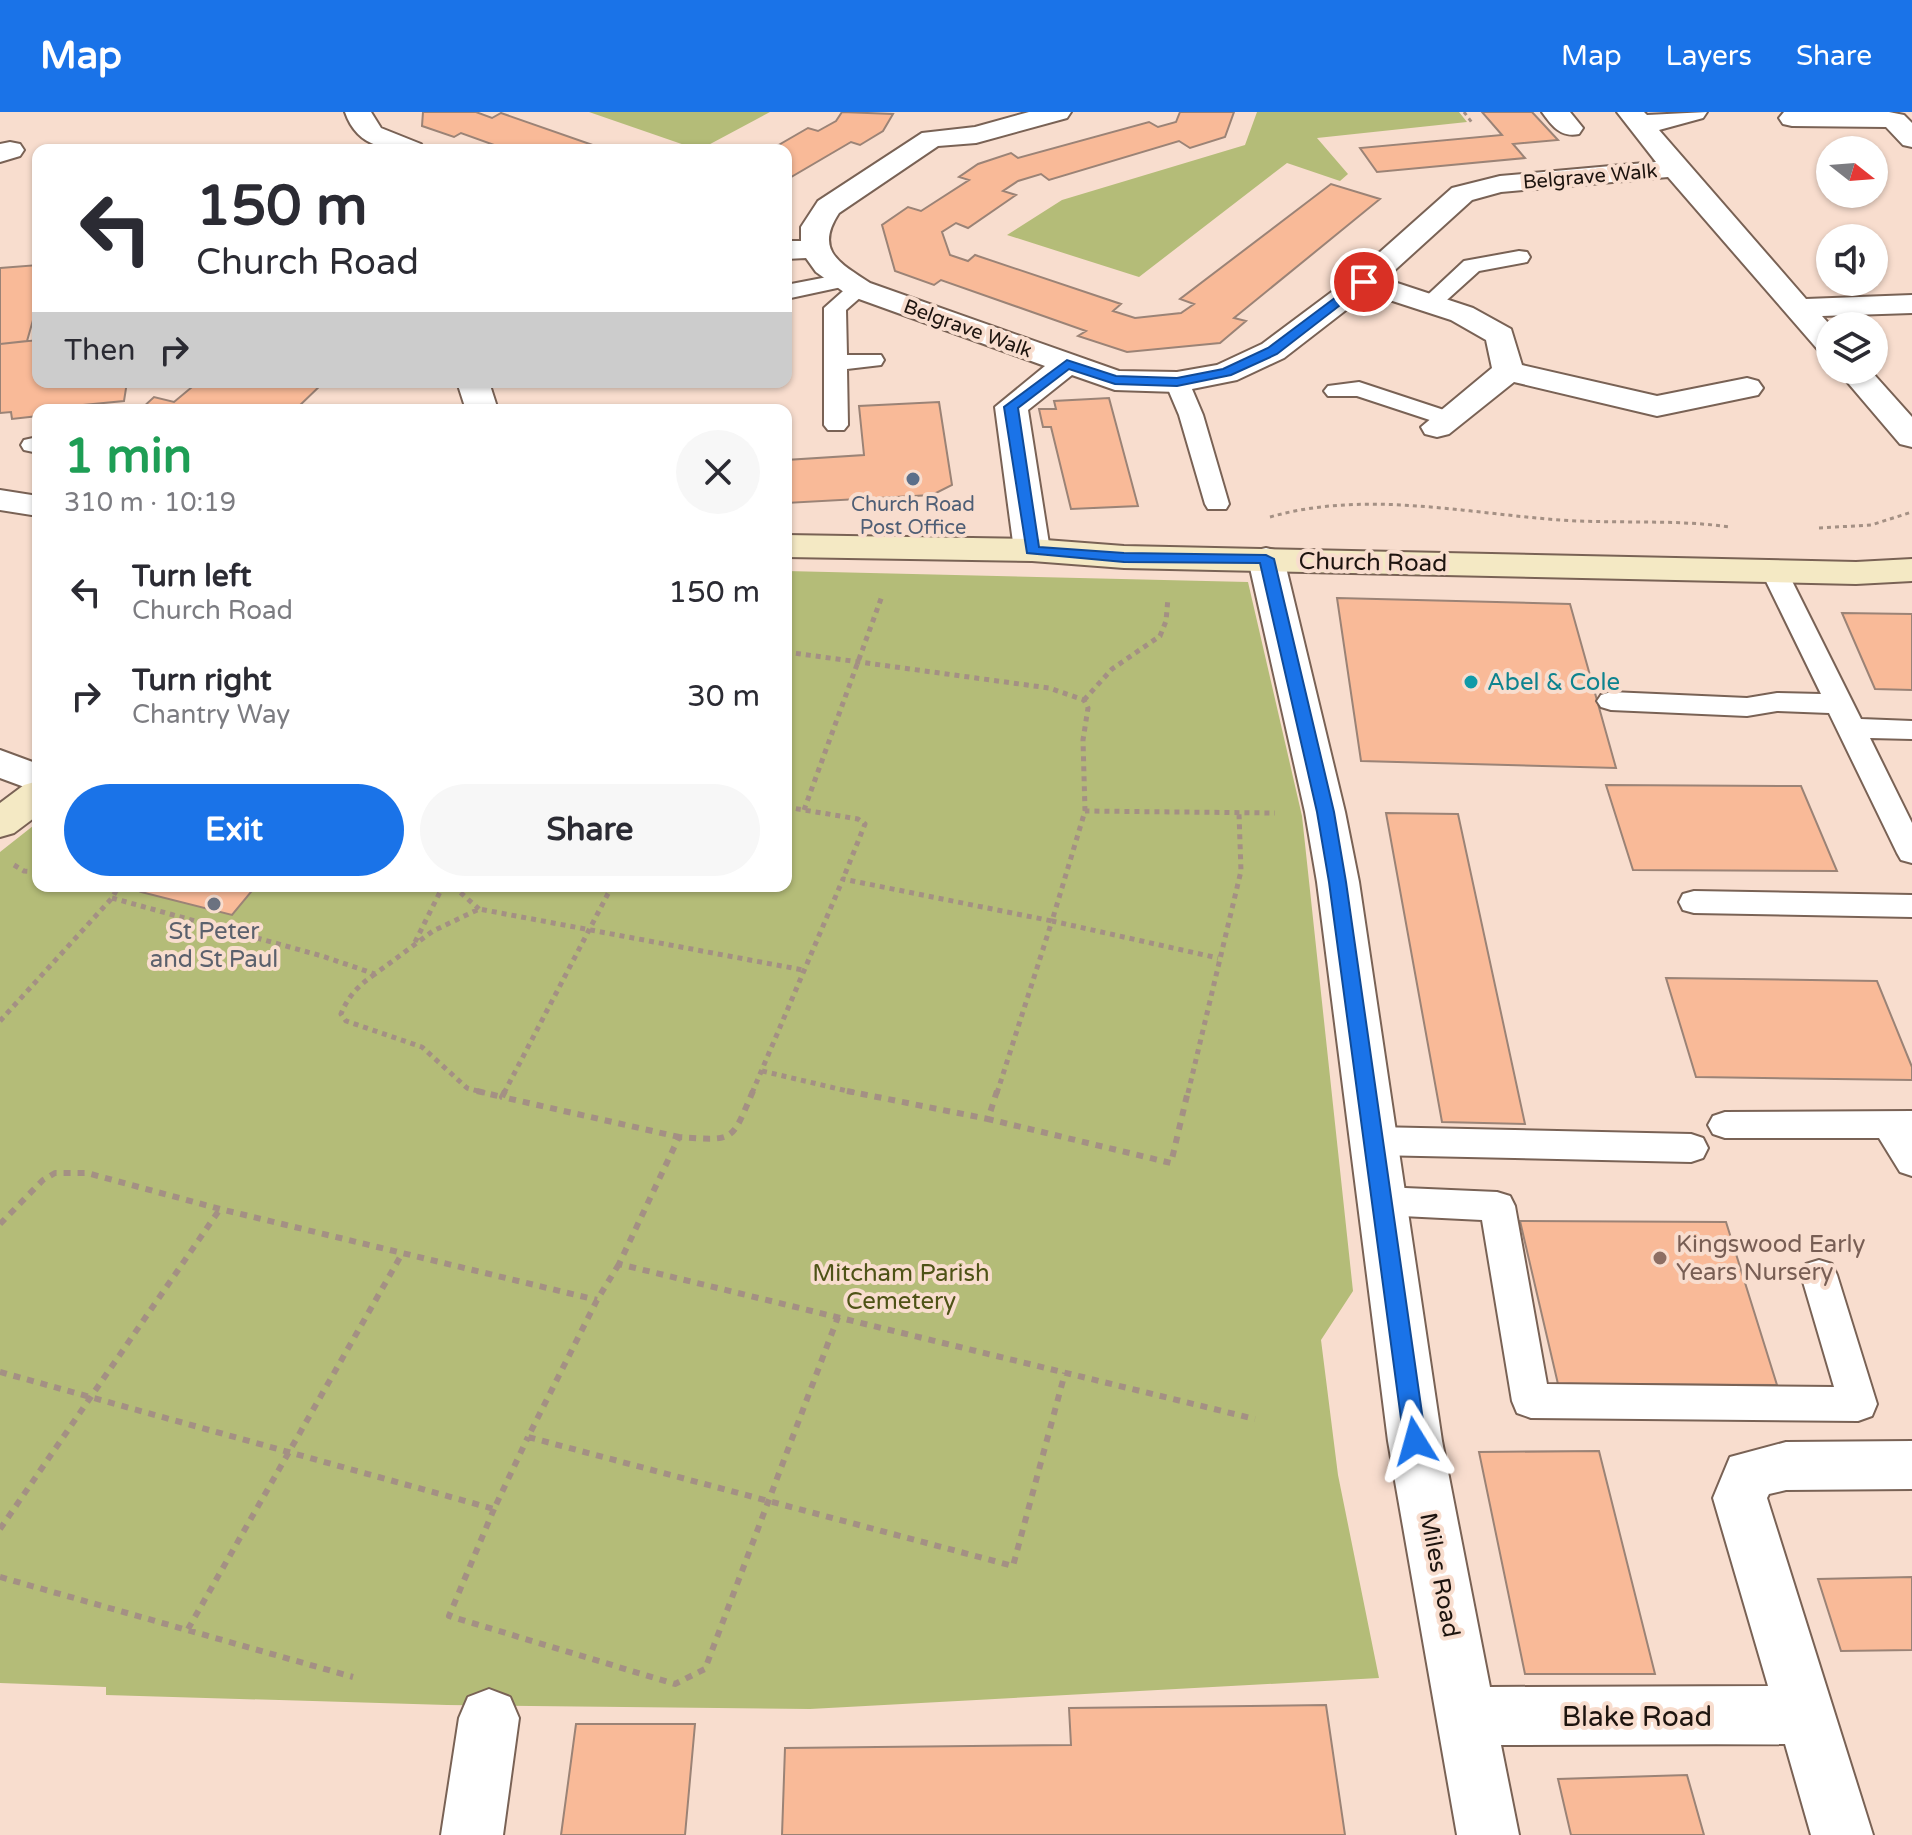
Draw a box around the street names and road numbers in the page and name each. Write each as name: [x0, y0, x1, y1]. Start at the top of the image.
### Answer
street label: Belgrave Walk: [1522, 159, 1658, 195]
street label: Belgrave Walk: [900, 295, 1035, 363]
street label: Church Road: [1298, 547, 1448, 578]
street label: Miles Road: [1413, 1510, 1466, 1640]
street label: Blake Road: [1562, 1700, 1712, 1734]

